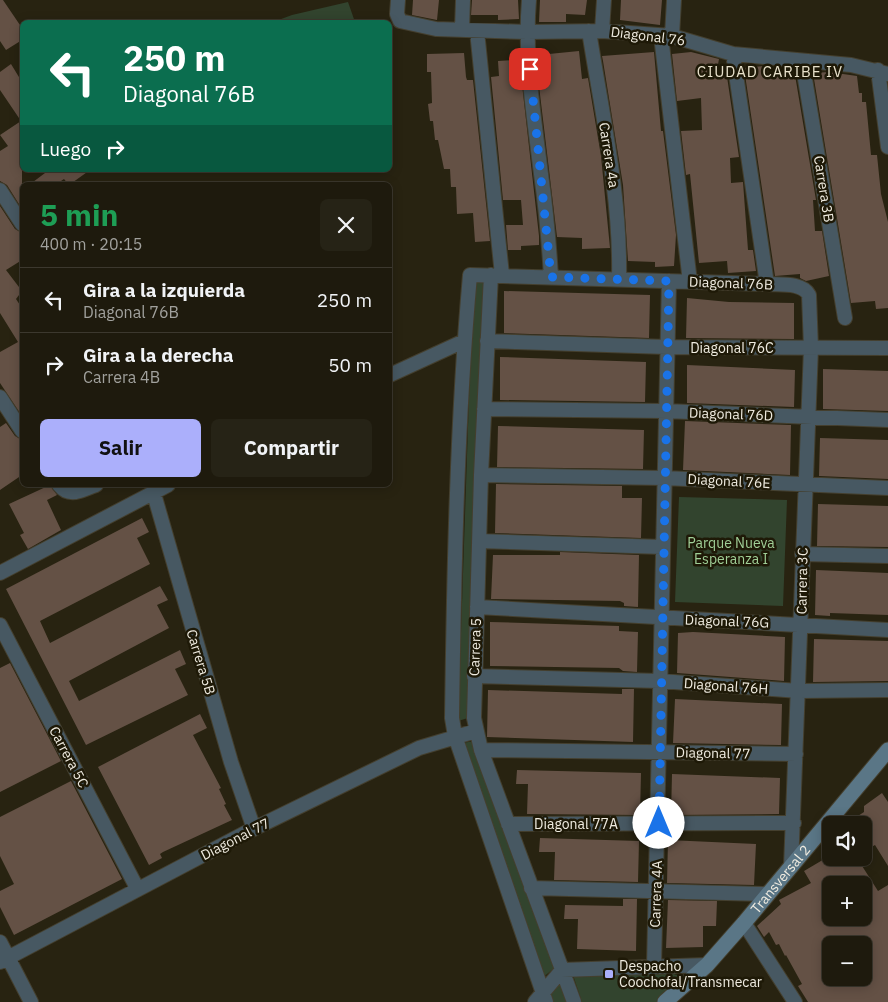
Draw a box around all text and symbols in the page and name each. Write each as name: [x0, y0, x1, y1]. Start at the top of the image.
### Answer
street label: Diagonal 76: [610, 23, 686, 49]
text: 250 m: [123, 35, 226, 81]
icon: left: [40, 40, 105, 105]
pin: [509, 48, 551, 90]
icon: arrive: [516, 55, 544, 83]
district label: CIUDAD CARIBE IV: [697, 62, 843, 81]
text: Diagonal 76B: [123, 79, 255, 108]
street label: Carrera 4a: [595, 121, 623, 189]
icon: right: [101, 135, 129, 163]
text: Luego: [40, 137, 91, 161]
street label: Carrera 3B: [810, 154, 838, 224]
text: 5 min: [40, 195, 118, 234]
button: close: [320, 199, 372, 251]
text: 400 m · 20:15: [40, 234, 142, 254]
street label: Diagonal 76B: [689, 273, 773, 293]
text: Gira a la izquierda: [83, 278, 245, 302]
icon: left: [40, 286, 68, 314]
text: 250 m: [317, 288, 372, 312]
text: Diagonal 76B: [83, 302, 179, 322]
street label: Diagonal 76C: [690, 339, 774, 357]
text: Gira a la derecha: [83, 343, 234, 367]
icon: right: [40, 351, 68, 379]
text: 50 m: [328, 353, 372, 377]
text: Carrera 4B: [83, 367, 160, 387]
street label: Diagonal 76D: [689, 404, 773, 424]
button: Salir: [40, 419, 201, 477]
button: Compartir: [211, 419, 372, 477]
street label: Diagonal 76E: [687, 470, 771, 492]
park label: Parque Nueva Esperanza I: [687, 534, 775, 568]
street label: Carrera 3C: [792, 547, 812, 615]
street label: Diagonal 76G: [684, 611, 770, 631]
street label: Carrera 5: [465, 618, 485, 676]
street label: Carrera 5B: [183, 627, 219, 697]
street label: Diagonal 76H: [683, 674, 769, 698]
street label: Carrera 5C: [45, 723, 93, 791]
street label: Diagonal 77: [675, 743, 751, 763]
position arrow: [632, 796, 684, 848]
street label: Diagonal 77: [198, 814, 272, 864]
street label: Diagonal 77A: [534, 815, 618, 833]
map controls: [822, 816, 872, 986]
button: sound: [822, 816, 872, 866]
street label: Transversal 2: [747, 841, 814, 917]
street label: Carrera 4A: [646, 860, 666, 928]
button: +: [822, 876, 872, 926]
button: −: [822, 936, 872, 986]
place label: Despacho Coochofal/Transmecar: [619, 957, 762, 991]
marker: Despacho Coochofal/Transmecar: [603, 968, 615, 980]

